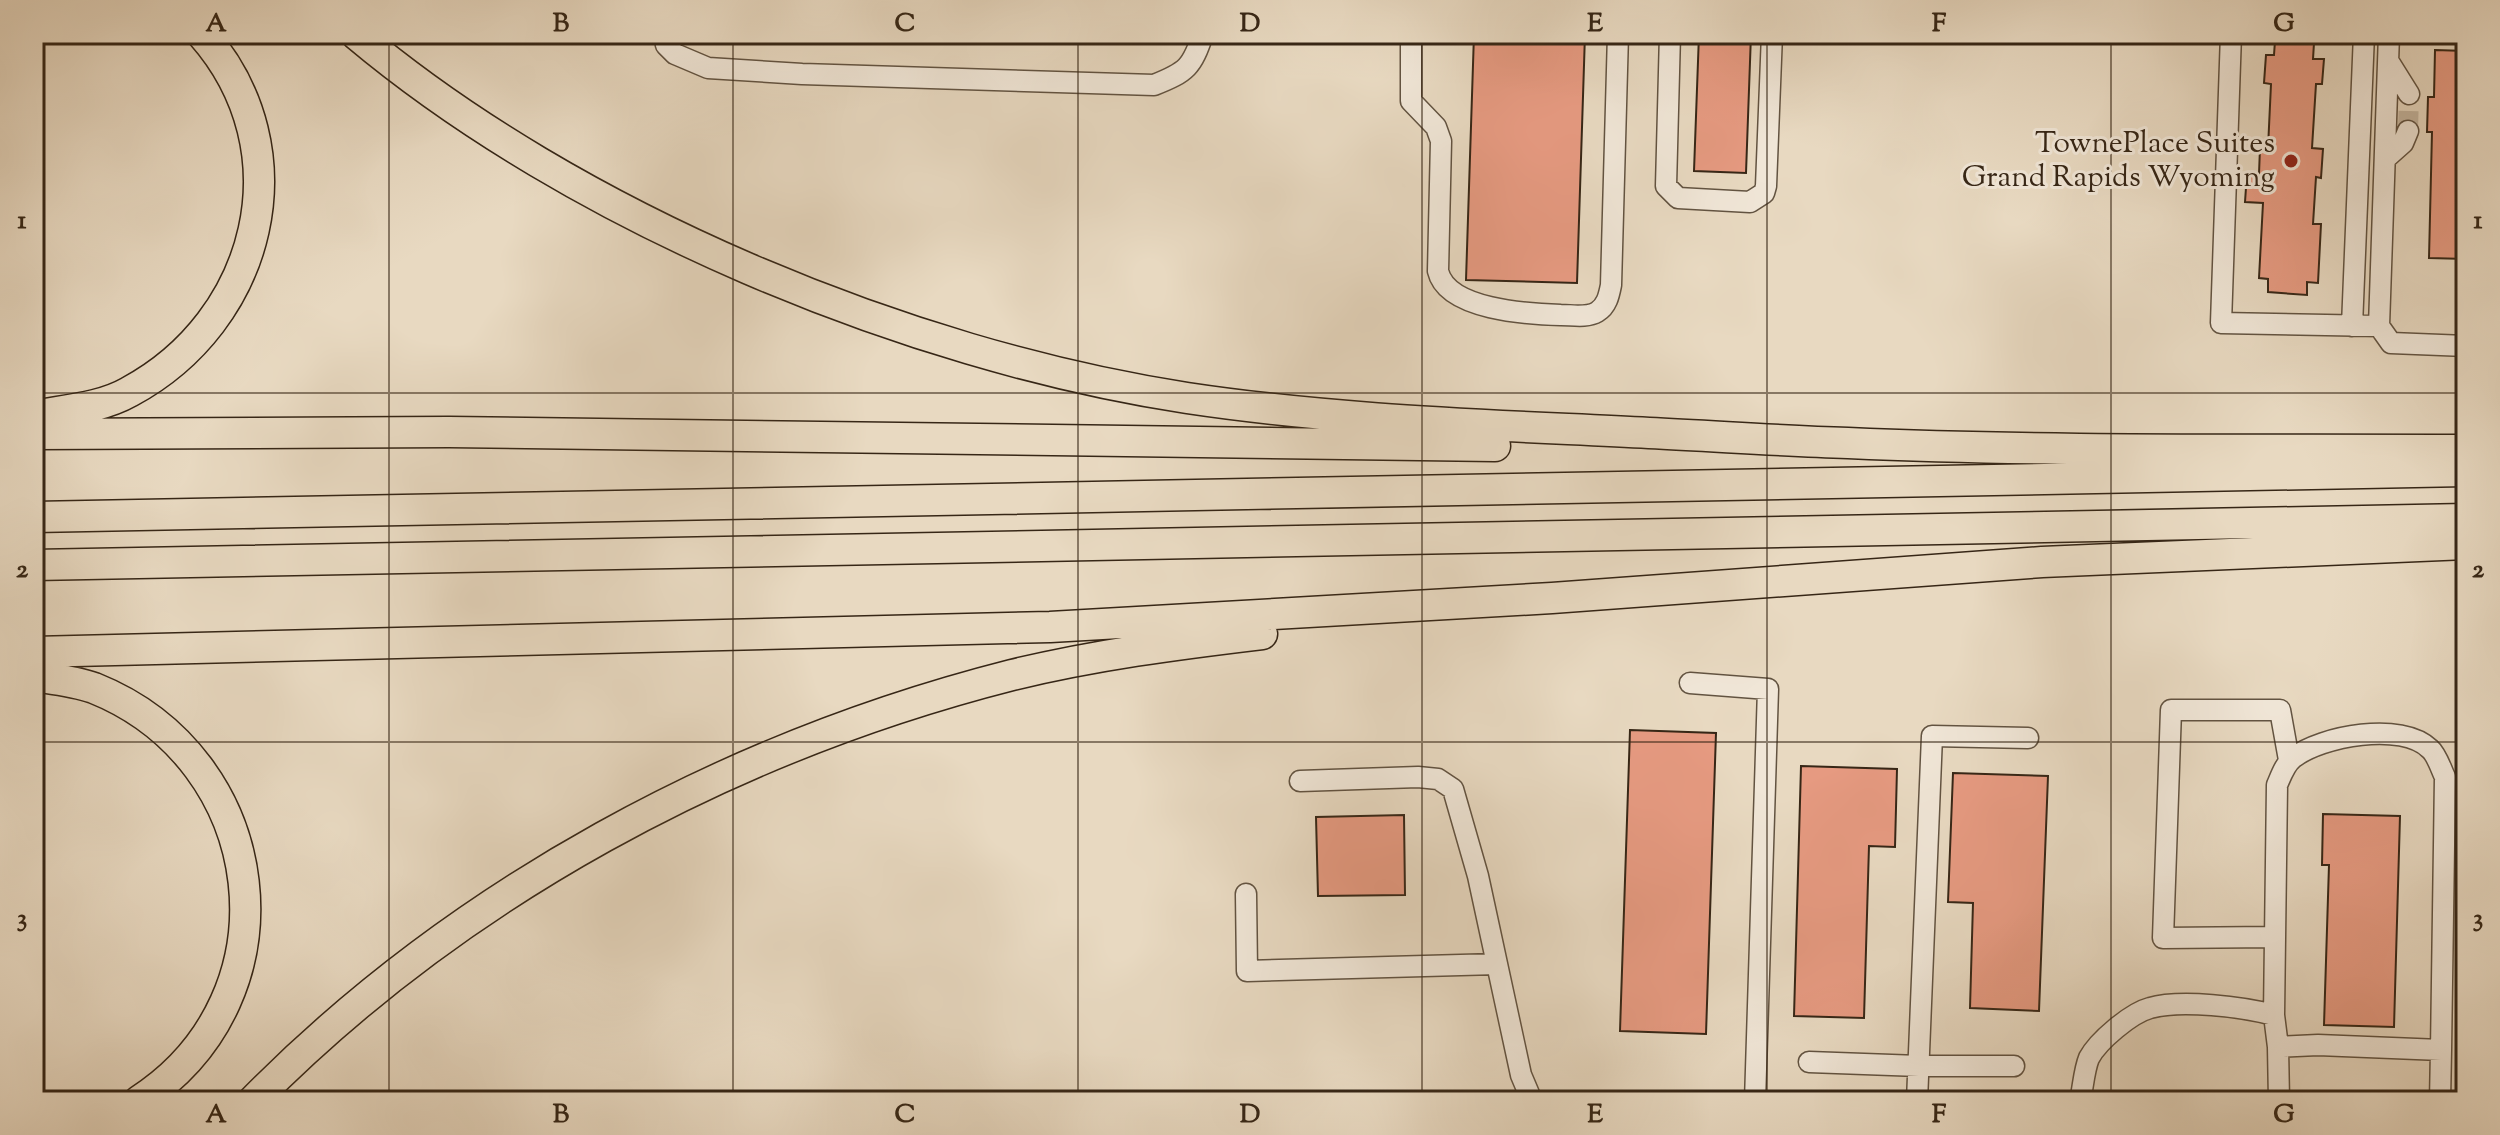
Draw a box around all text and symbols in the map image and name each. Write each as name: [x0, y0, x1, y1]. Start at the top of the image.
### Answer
text: A: [205, 6, 227, 43]
text: B: [553, 6, 570, 43]
text: C: [895, 6, 915, 43]
text: D: [1240, 6, 1260, 43]
text: E: [1587, 6, 1603, 43]
text: F: [1932, 6, 1947, 43]
text: G: [2273, 6, 2295, 43]
place label: TownePlace Suites Grand Rapids Wyoming: [1962, 123, 2275, 200]
marker: TownePlace Suites Grand Rapids Wyoming: [2282, 152, 2300, 170]
text: 1: [18, 203, 27, 240]
text: 1: [2474, 203, 2483, 240]
text: 2: [16, 552, 29, 589]
text: 2: [2472, 552, 2485, 589]
text: 3: [17, 901, 27, 938]
text: 3: [2473, 901, 2483, 938]
text: A: [205, 1097, 227, 1134]
text: B: [553, 1097, 570, 1134]
text: C: [895, 1097, 915, 1134]
text: D: [1240, 1097, 1260, 1134]
text: E: [1587, 1097, 1603, 1134]
text: F: [1932, 1097, 1947, 1134]
text: G: [2273, 1097, 2295, 1134]

